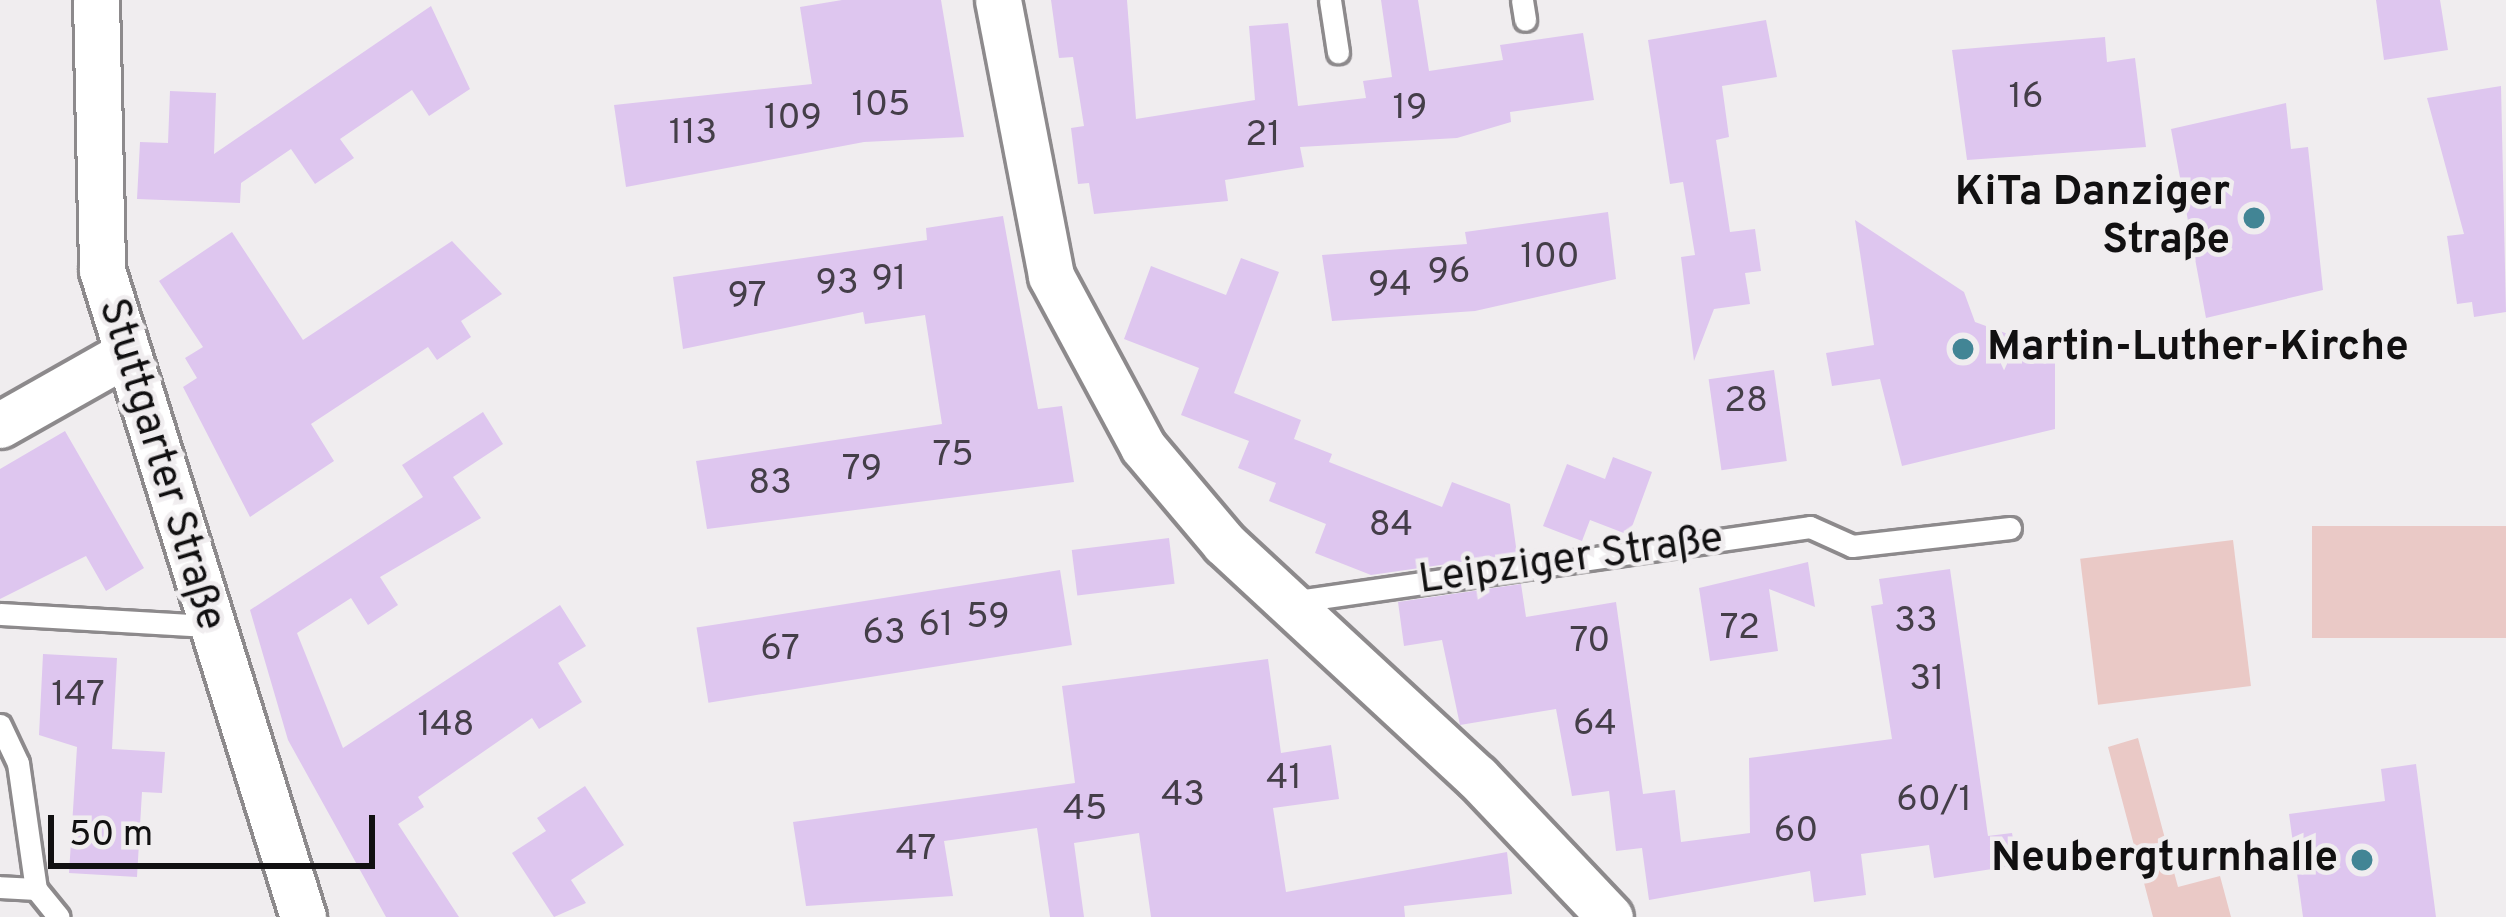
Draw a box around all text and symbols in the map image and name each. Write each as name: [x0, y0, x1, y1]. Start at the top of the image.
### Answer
house number: 16: [2009, 77, 2043, 121]
house number: 105: [852, 85, 910, 129]
house number: 19: [1393, 88, 1427, 132]
house number: 109: [764, 98, 822, 142]
house number: 113: [669, 113, 717, 157]
house number: 21: [1245, 115, 1281, 159]
place label: KiTa Danziger Straße: [1955, 169, 2230, 268]
marker: KiTa Danziger Straße: [2241, 205, 2267, 231]
house number: 100: [1520, 237, 1580, 281]
house number: 96: [1428, 252, 1470, 296]
house number: 91: [872, 259, 906, 303]
house number: 93: [815, 263, 859, 307]
house number: 94: [1368, 265, 1412, 309]
house number: 97: [727, 276, 767, 320]
street label: Stuttgarter Straße: [86, 293, 234, 637]
place label: Martin-Luther-Kirche: [1987, 324, 2409, 374]
marker: Martin-Luther-Kirche: [1950, 336, 1976, 362]
house number: 28: [1724, 381, 1768, 425]
house number: 75: [932, 435, 974, 479]
house number: 79: [842, 449, 882, 493]
house number: 83: [748, 463, 792, 507]
house number: 84: [1369, 505, 1413, 549]
street label: Leipziger Straße: [1416, 515, 1726, 607]
house number: 59: [966, 597, 1010, 641]
house number: 33: [1894, 601, 1938, 645]
house number: 61: [919, 605, 953, 649]
house number: 72: [1720, 608, 1760, 652]
house number: 63: [862, 613, 906, 657]
house number: 70: [1570, 621, 1610, 665]
house number: 67: [760, 629, 800, 673]
house number: 31: [1909, 659, 1945, 703]
house number: 147: [51, 675, 105, 719]
house number: 64: [1573, 704, 1617, 748]
house number: 148: [417, 705, 475, 749]
house number: 41: [1266, 758, 1302, 802]
house number: 43: [1161, 775, 1205, 819]
house number: 60/1: [1896, 780, 1972, 824]
house number: 45: [1063, 789, 1107, 833]
scale bar: [54, 791, 381, 865]
house number: 60: [1774, 811, 1818, 855]
text: 50 m: [69, 813, 153, 859]
house number: 47: [896, 829, 936, 873]
place label: Neubergturnhalle: [1991, 835, 2338, 885]
marker: Neubergturnhalle: [2349, 847, 2375, 873]

